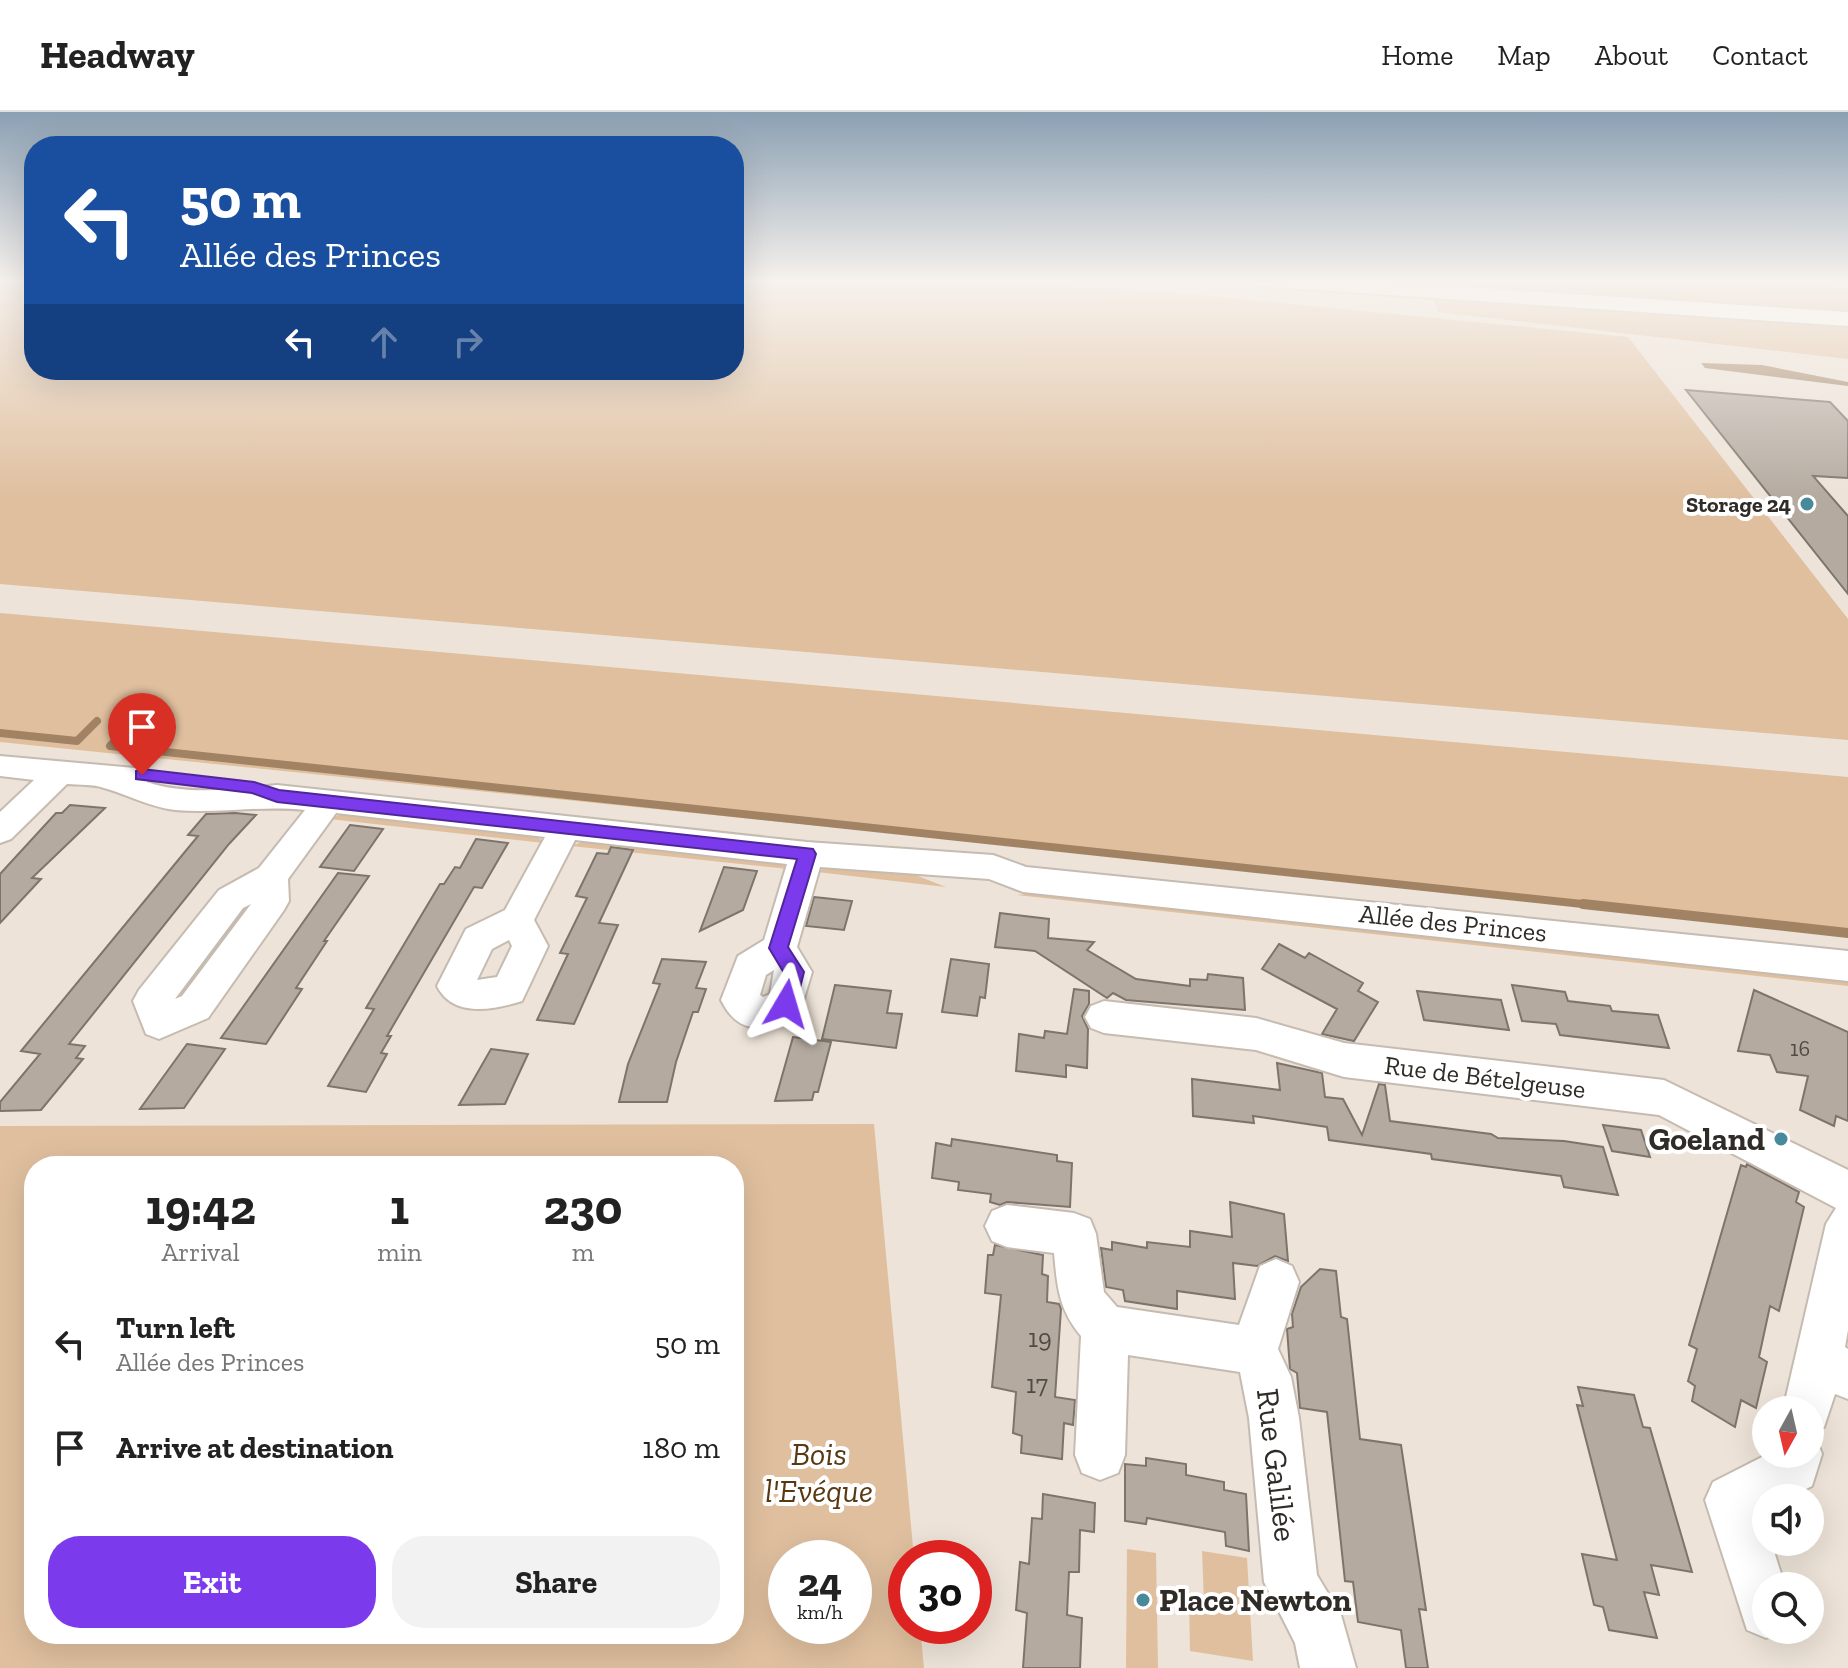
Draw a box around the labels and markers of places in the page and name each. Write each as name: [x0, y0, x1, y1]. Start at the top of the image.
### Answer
place label: Storage 24: [1686, 491, 1791, 518]
marker: Storage 24: [1798, 495, 1816, 513]
pin: [108, 693, 176, 775]
place label: Goeland: [1648, 1120, 1765, 1158]
marker: Goeland: [1772, 1130, 1790, 1148]
place label: Place Newton: [1159, 1581, 1351, 1619]
marker: Place Newton: [1134, 1591, 1152, 1609]

